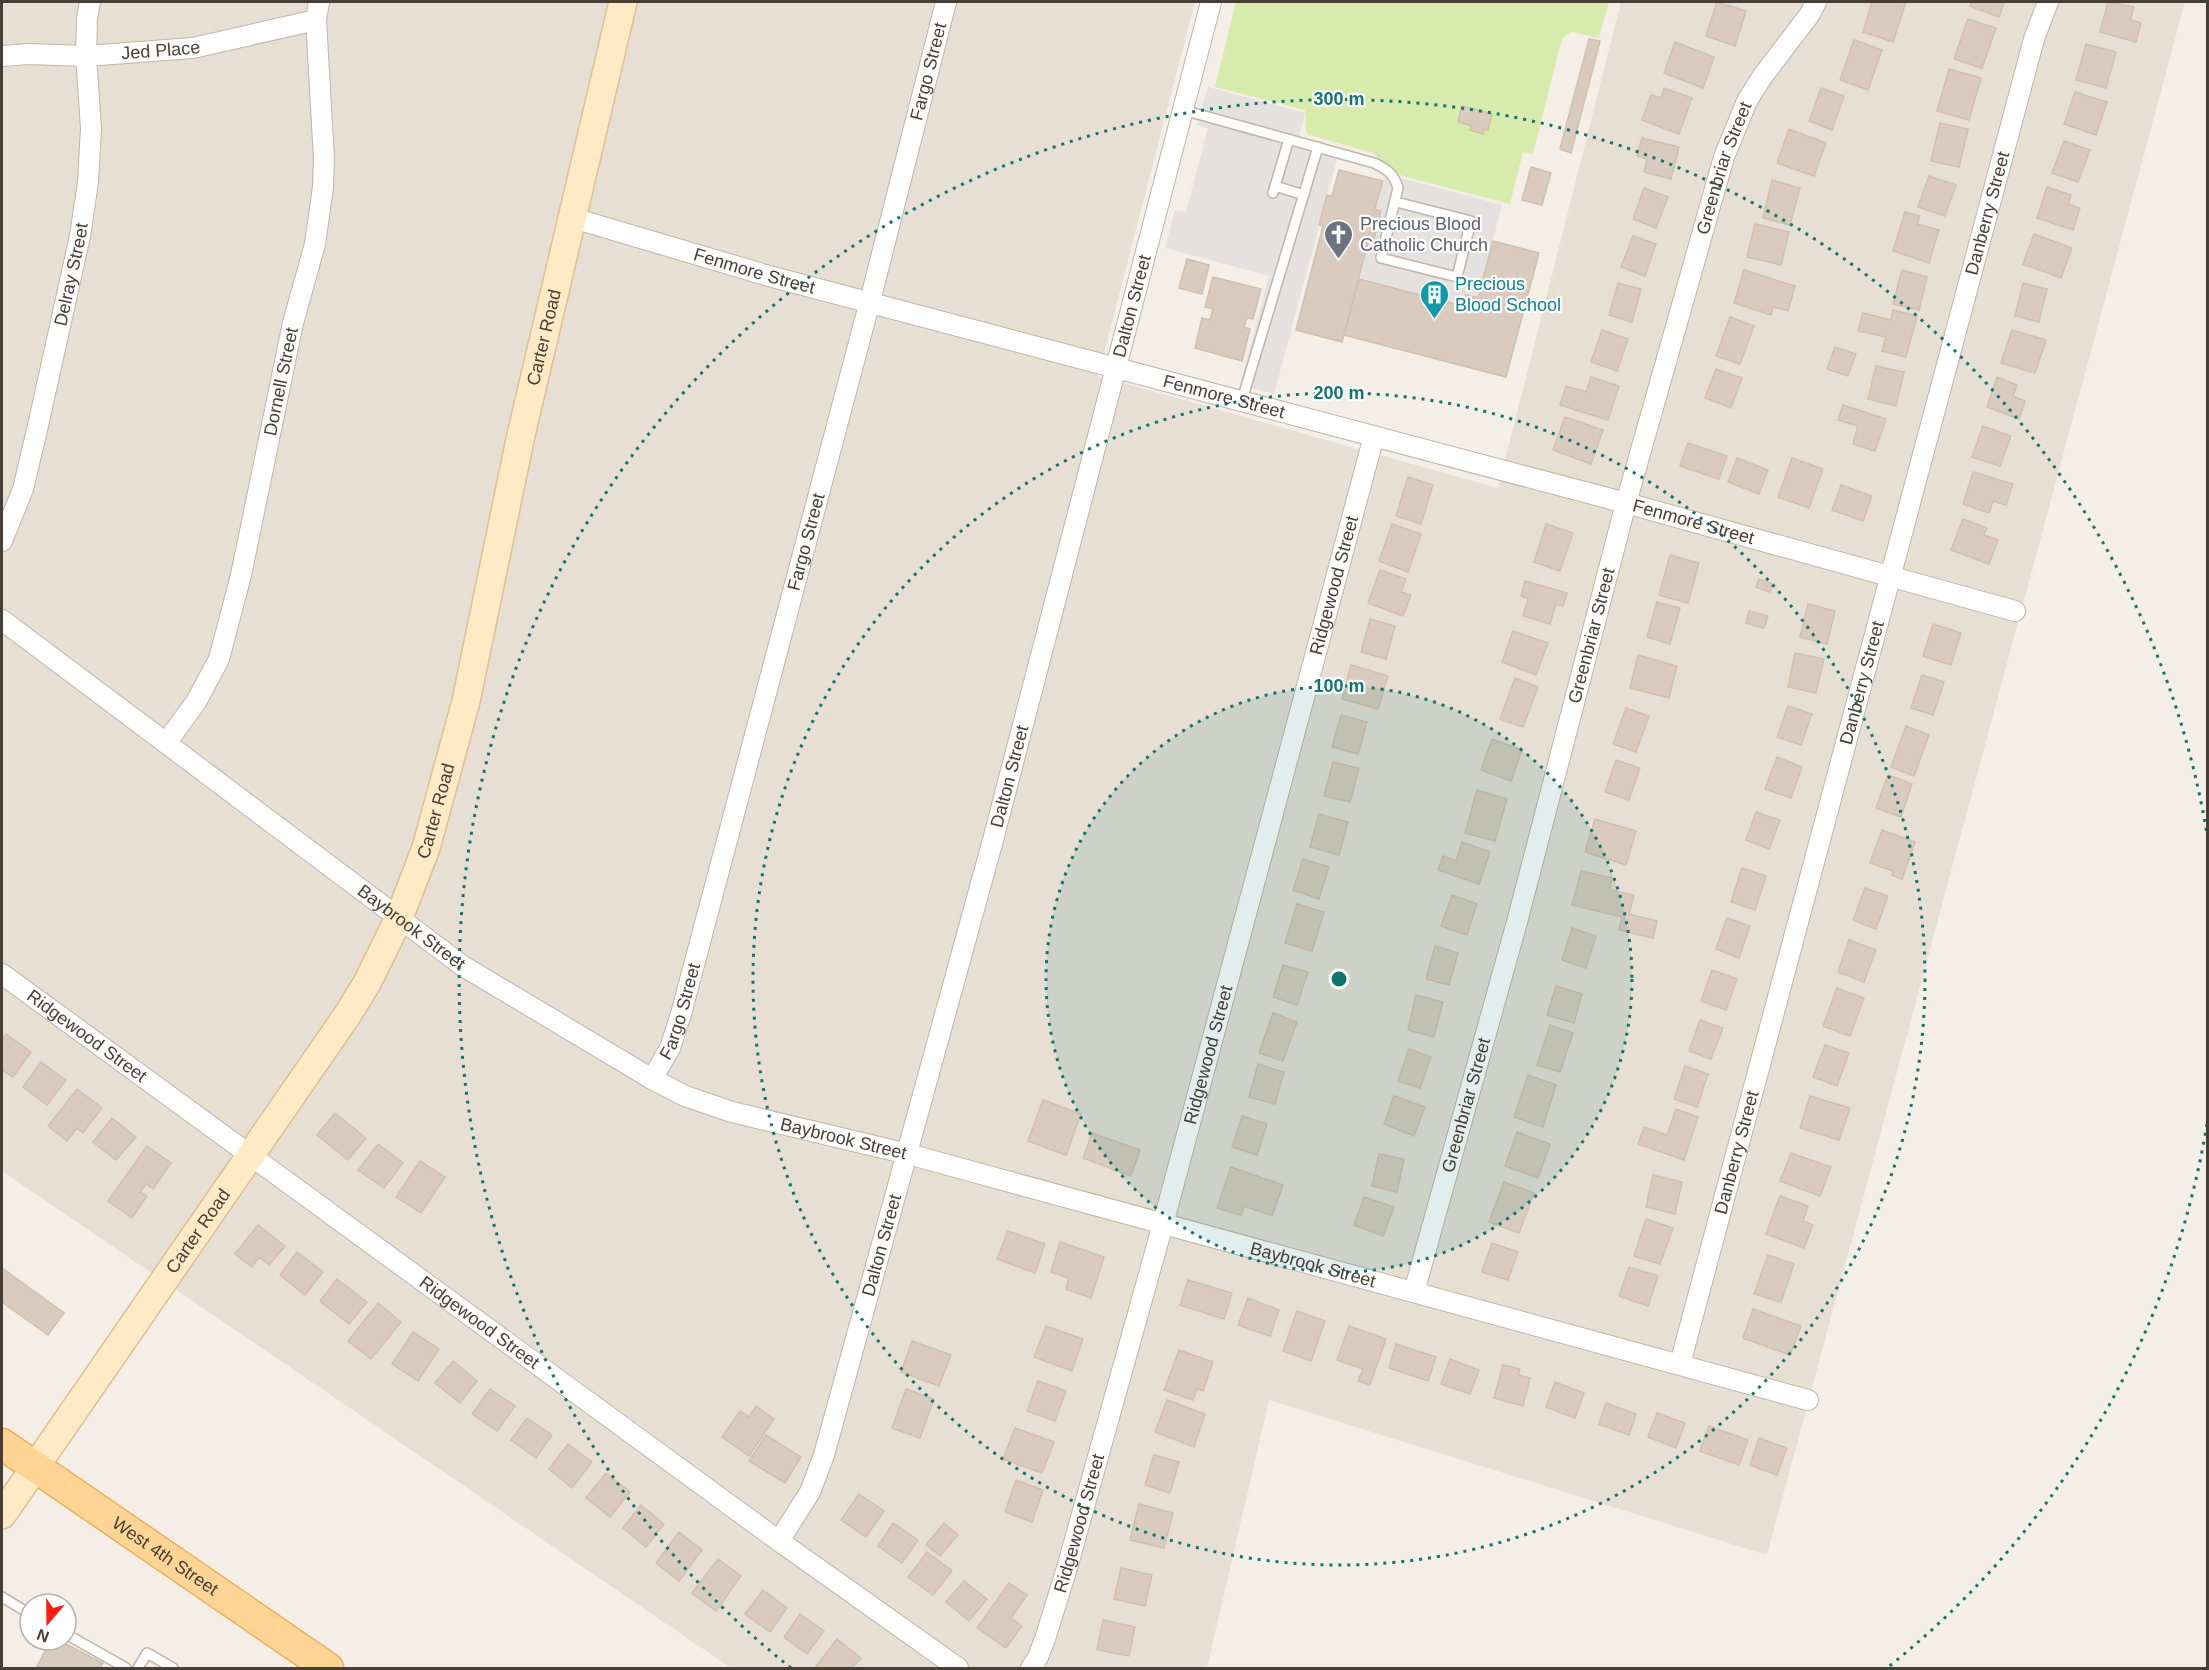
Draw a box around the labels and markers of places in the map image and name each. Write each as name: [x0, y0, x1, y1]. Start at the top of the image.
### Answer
place label: Precious Blood Catholic Church: [1360, 214, 1488, 255]
church icon: Precious Blood Catholic Church: [1323, 218, 1355, 260]
place label: Precious Blood School: [1455, 274, 1561, 315]
building icon: Precious Blood School: [1418, 278, 1450, 320]
centre of rings: [1329, 969, 1349, 989]

